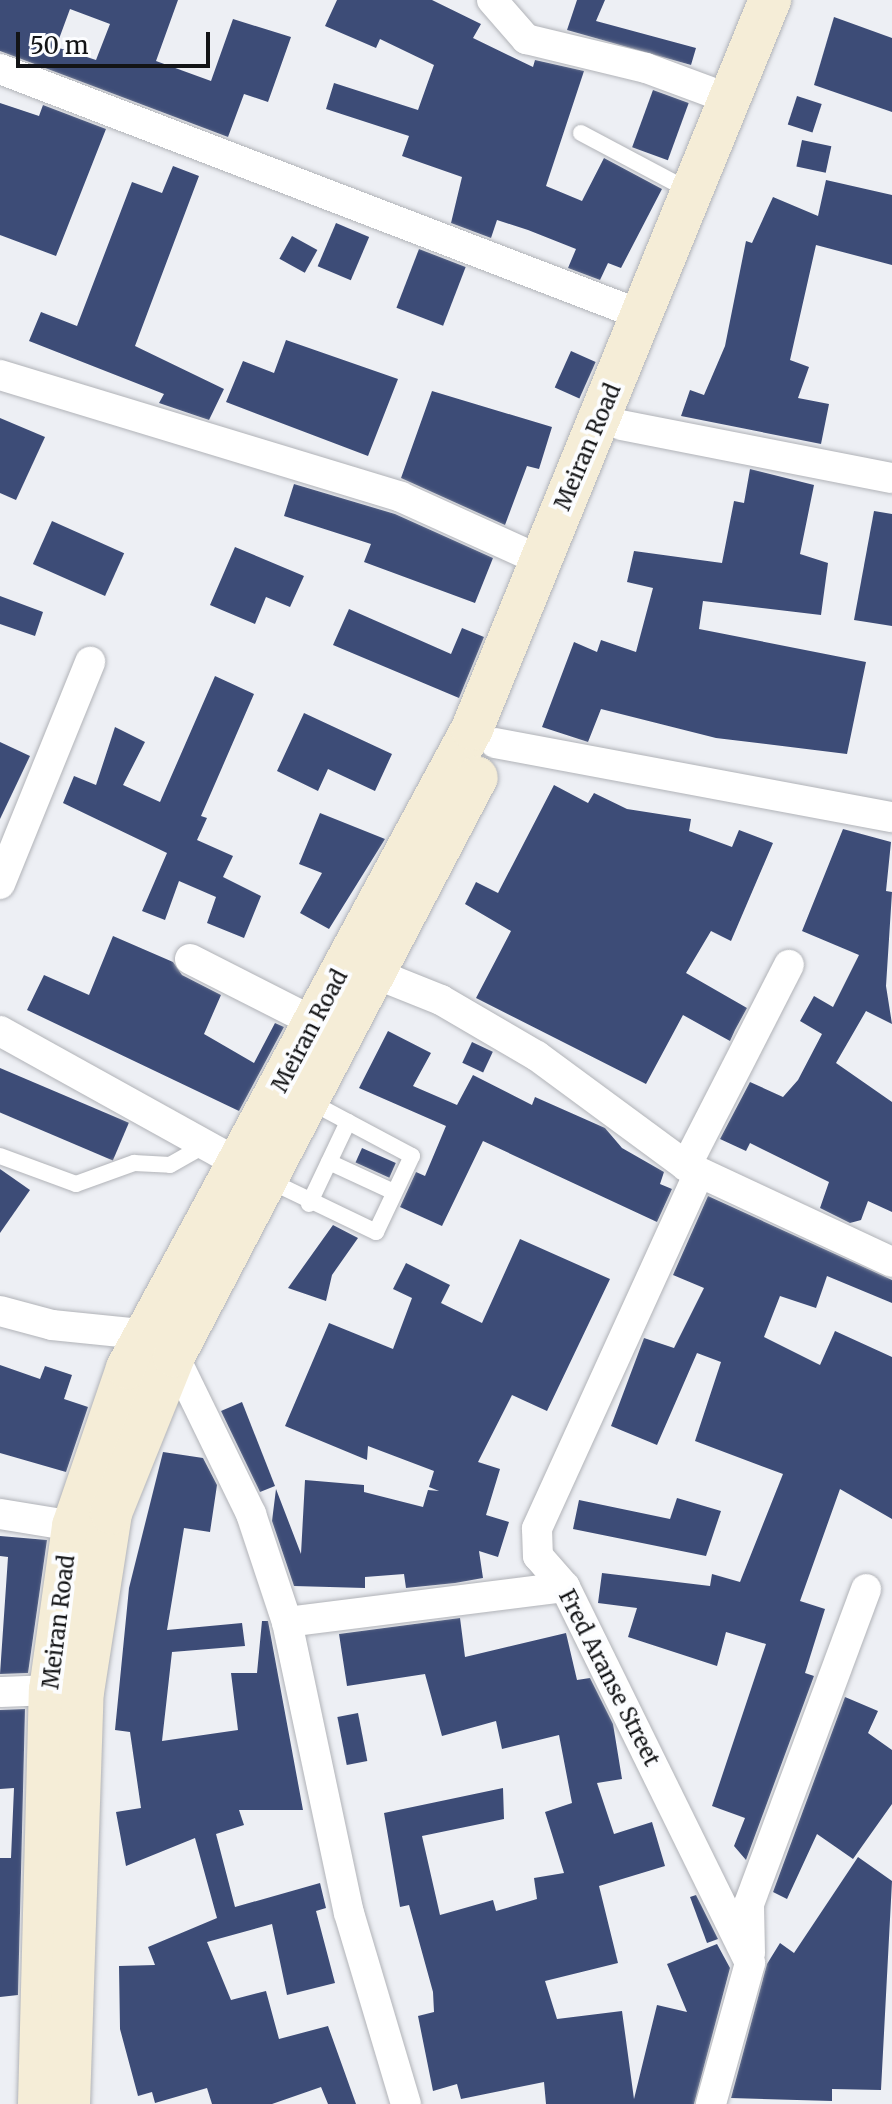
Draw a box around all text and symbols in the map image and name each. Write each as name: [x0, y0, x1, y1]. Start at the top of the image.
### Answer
scale bar: [20, 16, 214, 66]
text: 50 m: [30, 30, 89, 61]
street label: Meiran Road: [550, 380, 626, 514]
street label: Meiran Road: [267, 965, 353, 1097]
street label: Meiran Road: [38, 1553, 80, 1691]
street label: Fred Aranse Street: [553, 1585, 665, 1771]

